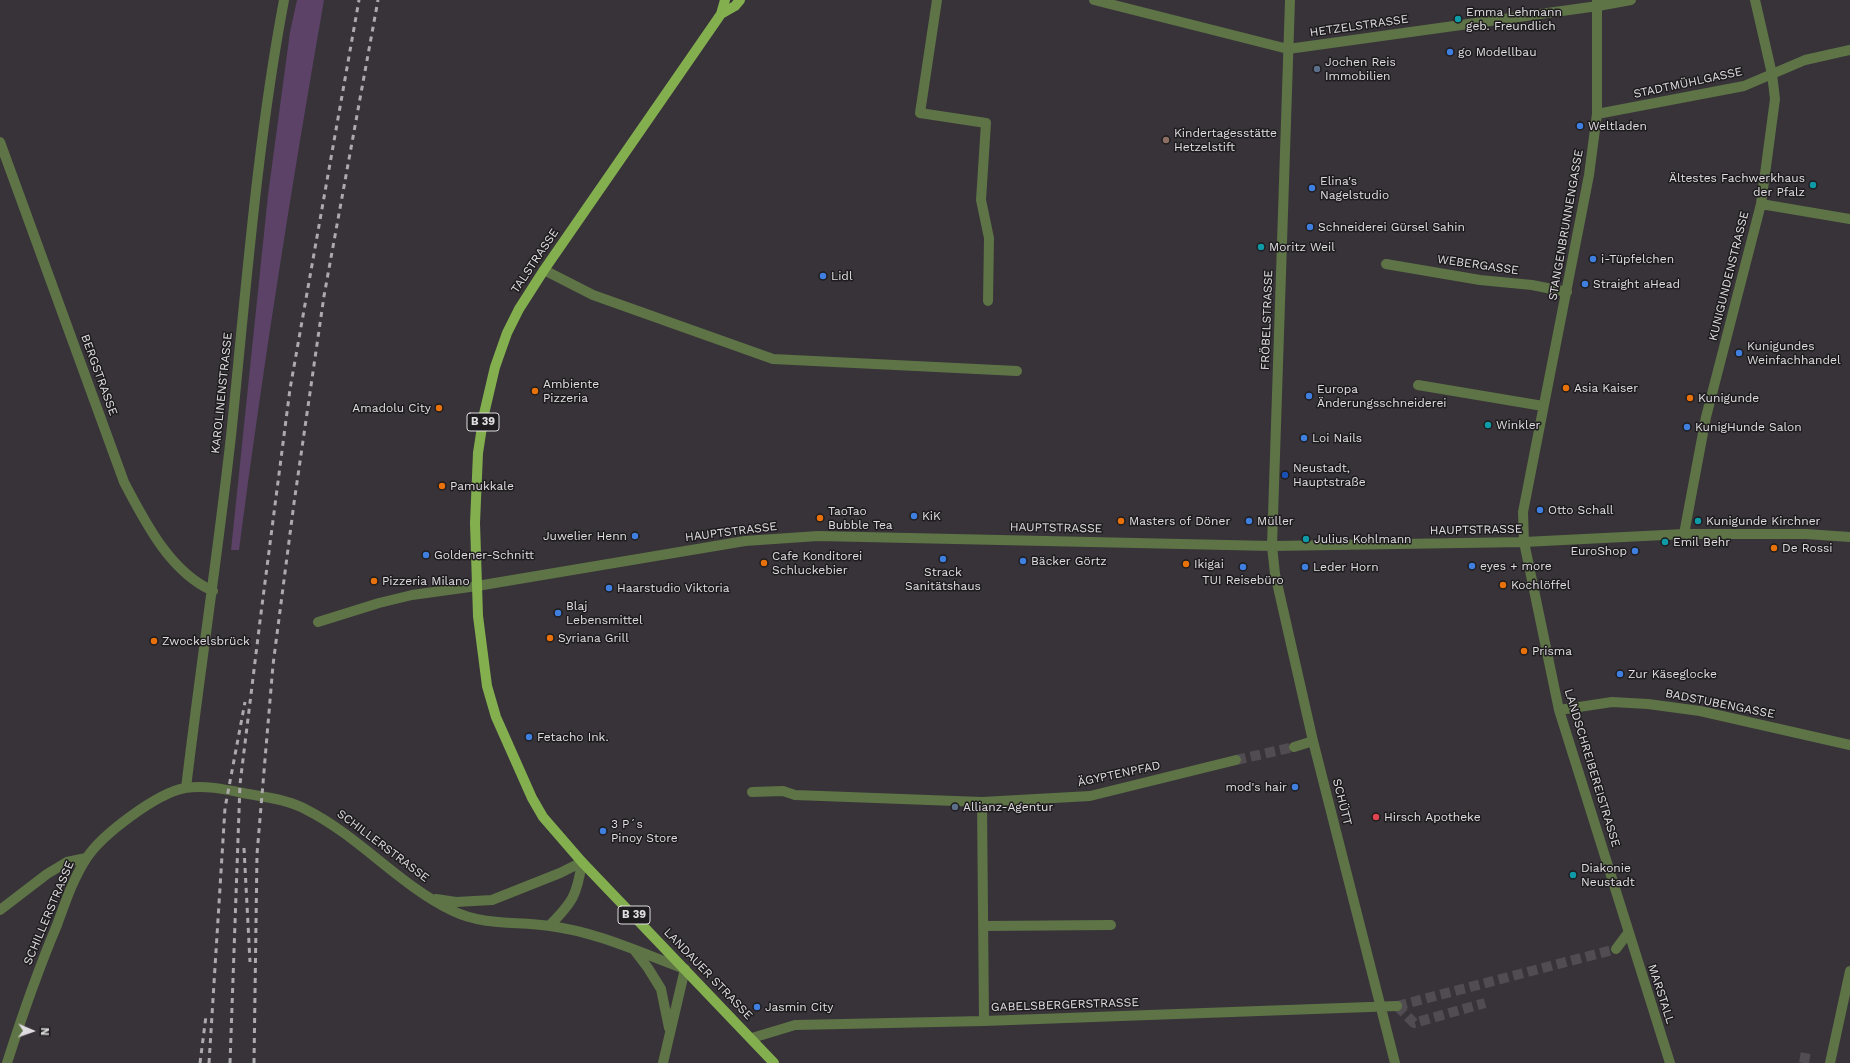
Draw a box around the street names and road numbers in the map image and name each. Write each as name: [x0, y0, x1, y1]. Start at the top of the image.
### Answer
street label: HETZELSTRASSE: [1309, 12, 1409, 40]
street label: STADTMÜHLGASSE: [1632, 64, 1744, 102]
street label: STANGENBRUNNENGASSE: [1546, 148, 1586, 302]
street label: KUNIGUNDENSTRASSE: [1706, 210, 1752, 342]
street label: TALSTRASSE: [508, 226, 562, 296]
street label: WEBERGASSE: [1436, 252, 1520, 278]
street label: FRÖBELSTRASSE: [1258, 270, 1276, 370]
street label: BERGSTRASSE: [78, 332, 120, 418]
street label: KAROLINENSTRASSE: [208, 332, 236, 454]
road number: B 39: [467, 413, 499, 431]
street label: HAUPTSTRASSE: [684, 519, 778, 545]
street label: HAUPTSTRASSE: [1010, 520, 1102, 536]
street label: HAUPTSTRASSE: [1430, 522, 1522, 538]
street label: BADSTUBENGASSE: [1664, 686, 1776, 722]
street label: LANDSCHREIBEREISTRASSE: [1561, 687, 1623, 849]
street label: ÄGYPTENPFAD: [1076, 758, 1162, 790]
street label: SCHÜTT: [1329, 777, 1355, 827]
street label: SCHILLERSTRASSE: [334, 807, 432, 885]
street label: SCHILLERSTRASSE: [21, 859, 77, 967]
road number: B 39: [618, 906, 650, 924]
street label: LANDAUER STRASSE: [661, 925, 755, 1023]
street label: MARSTALL: [1645, 962, 1677, 1026]
street label: GABELSBERGERSTRASSE: [991, 995, 1139, 1015]

